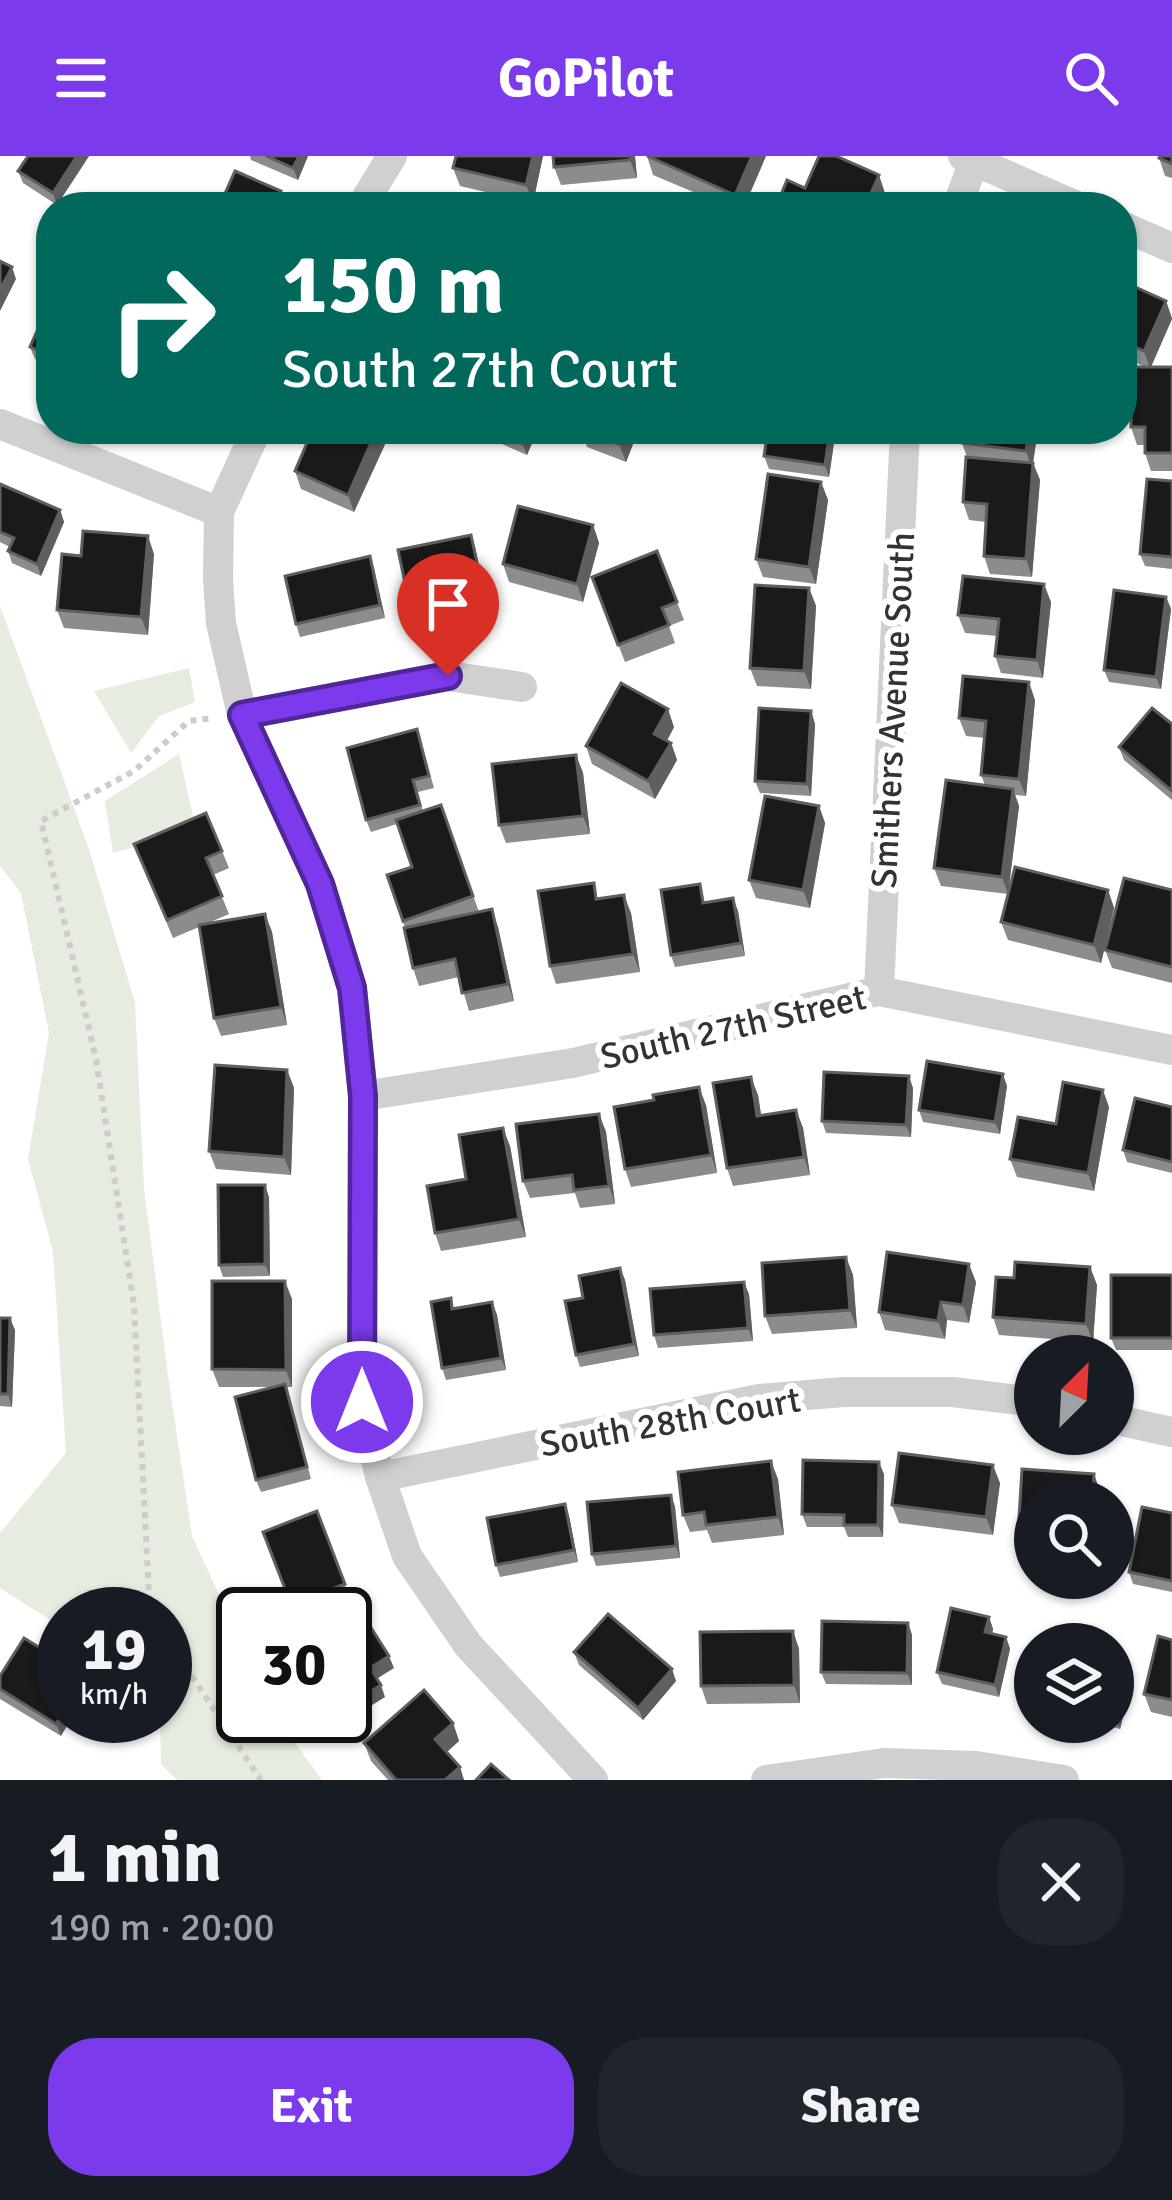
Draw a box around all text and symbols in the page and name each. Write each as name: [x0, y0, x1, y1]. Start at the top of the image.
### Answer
icon: menu: [48, 45, 114, 111]
text: GoPilot: [498, 45, 674, 112]
icon: search: [1058, 45, 1124, 111]
text: 150 m: [282, 233, 504, 337]
icon: right: [84, 240, 240, 396]
text: South 27th Court: [282, 336, 678, 403]
street label: Smithers Avenue South: [862, 531, 925, 889]
pin: [397, 553, 499, 676]
icon: arrive: [415, 571, 481, 637]
street label: South 27th Street: [596, 975, 871, 1080]
north arrow: [1014, 1335, 1134, 1455]
map controls: [1014, 1335, 1134, 1743]
position arrow: [299, 1339, 425, 1465]
street label: South 28th Court: [536, 1377, 804, 1468]
button: search: [1014, 1479, 1134, 1599]
speed limit sign: 30: [216, 1587, 372, 1743]
text: 19: [82, 1613, 146, 1687]
button: layers: [1014, 1623, 1134, 1743]
text: km/h: [80, 1676, 148, 1713]
text: 1 min: [48, 1813, 222, 1902]
button: close: [998, 1819, 1124, 1945]
text: 190 m · 20:00: [48, 1903, 275, 1951]
button: Exit: [48, 2038, 574, 2176]
button: Share: [598, 2038, 1124, 2176]

